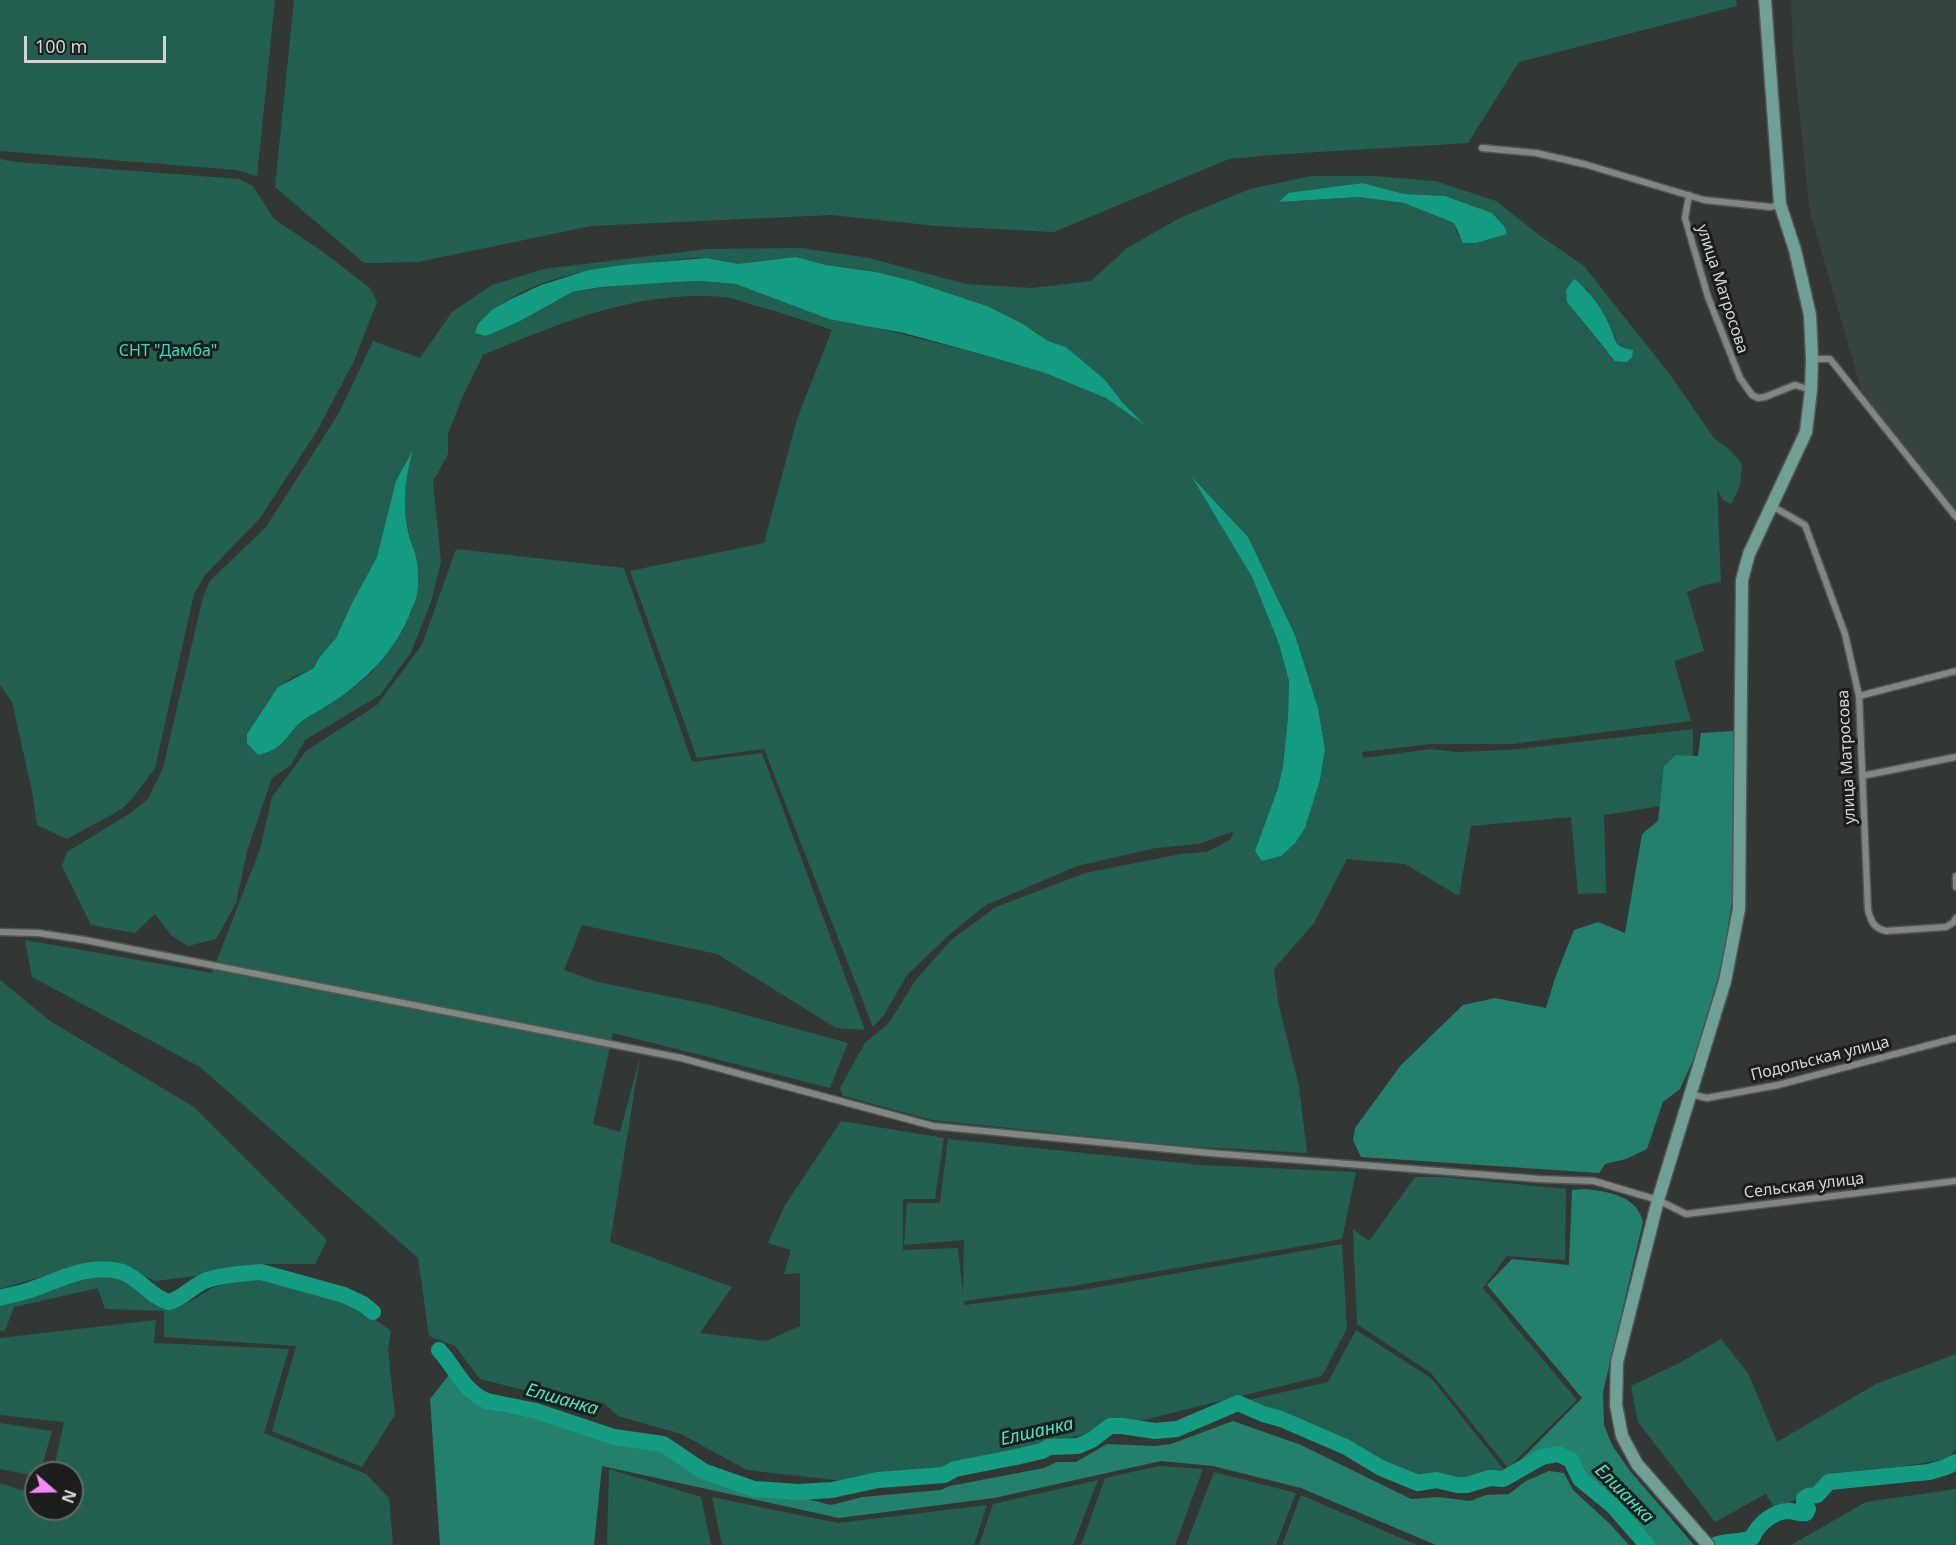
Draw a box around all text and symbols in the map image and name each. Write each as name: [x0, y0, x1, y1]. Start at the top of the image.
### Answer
scale bar: [27, 24, 170, 62]
text: 100 m: [35, 34, 87, 58]
street label: улица Матросова: [1692, 222, 1752, 356]
park label: СНТ "Дамба": [119, 341, 217, 361]
street label: улица Матросова: [1834, 689, 1860, 825]
street label: Подольская улица: [1749, 1032, 1891, 1086]
street label: Сельская улица: [1743, 1169, 1865, 1203]
water label: Елшанка: [523, 1379, 601, 1421]
water label: Елшанка: [998, 1413, 1076, 1451]
water label: Елшанка: [1590, 1460, 1658, 1528]
north arrow: [24, 1461, 84, 1521]
text: N: [56, 1487, 82, 1506]

